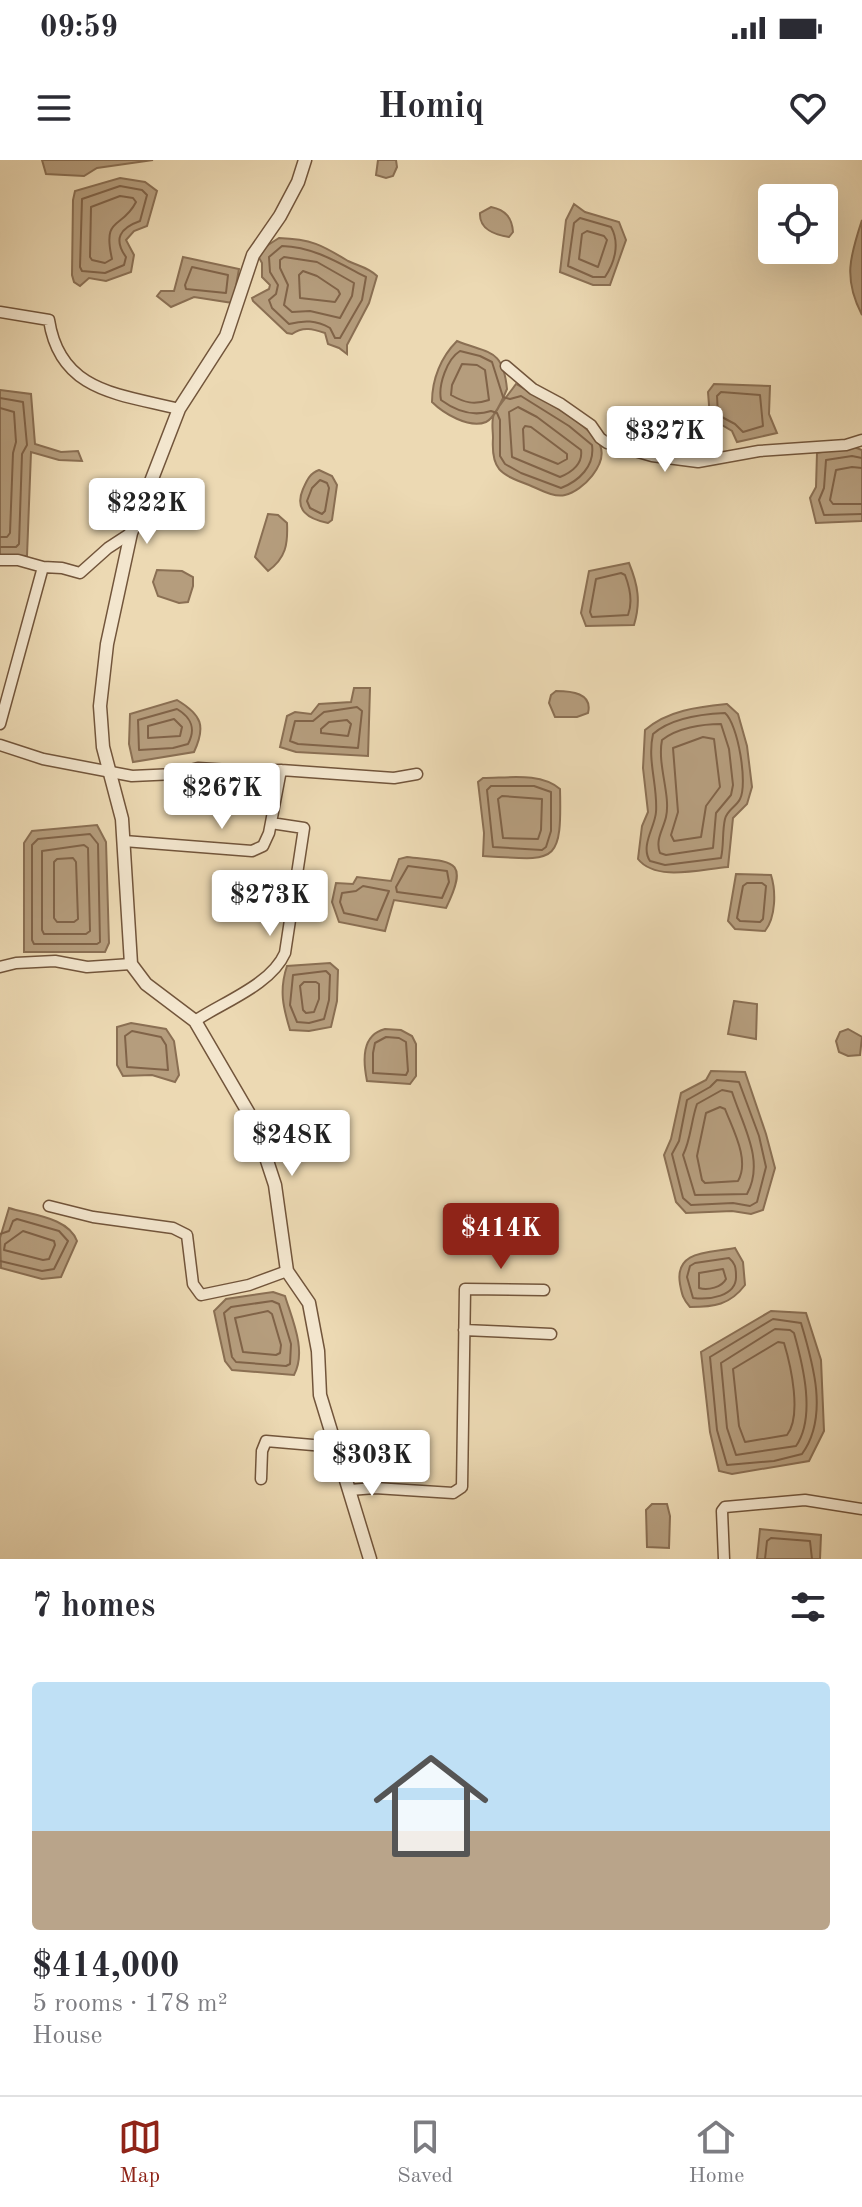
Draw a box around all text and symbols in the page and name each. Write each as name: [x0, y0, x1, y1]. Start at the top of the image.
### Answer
text: 09:59: [40, 13, 118, 43]
icon: menu: [32, 86, 76, 130]
icon: heart: [786, 86, 830, 130]
text: Homiq: [378, 90, 484, 126]
map controls: [758, 184, 838, 264]
button: locate: [758, 184, 838, 264]
pin: $327K: [609, 406, 721, 474]
text: $327K: [625, 419, 705, 445]
pin: $222K: [91, 478, 203, 546]
text: $222K: [107, 491, 187, 517]
pin: $267K: [166, 763, 278, 831]
text: $267K: [182, 776, 262, 802]
pin: $273K: [214, 870, 326, 938]
text: $273K: [230, 883, 310, 909]
pin: $248K: [236, 1110, 348, 1178]
text: $248K: [252, 1123, 332, 1149]
pin: $414K: [445, 1203, 557, 1271]
text: $414K: [461, 1216, 541, 1242]
pin: $303K: [316, 1430, 428, 1498]
text: $303K: [332, 1443, 412, 1469]
icon: filters: [786, 1585, 830, 1629]
text: 7 homes: [32, 1590, 155, 1624]
icon: home: [359, 1734, 503, 1878]
text: $414,000: [32, 1950, 180, 1984]
text: 5 rooms · 178 m²: [32, 1991, 228, 2017]
text: House: [32, 2023, 103, 2049]
tab: Map: [118, 2115, 162, 2190]
tab: Saved: [397, 2115, 453, 2190]
tab: Home: [688, 2115, 744, 2190]

